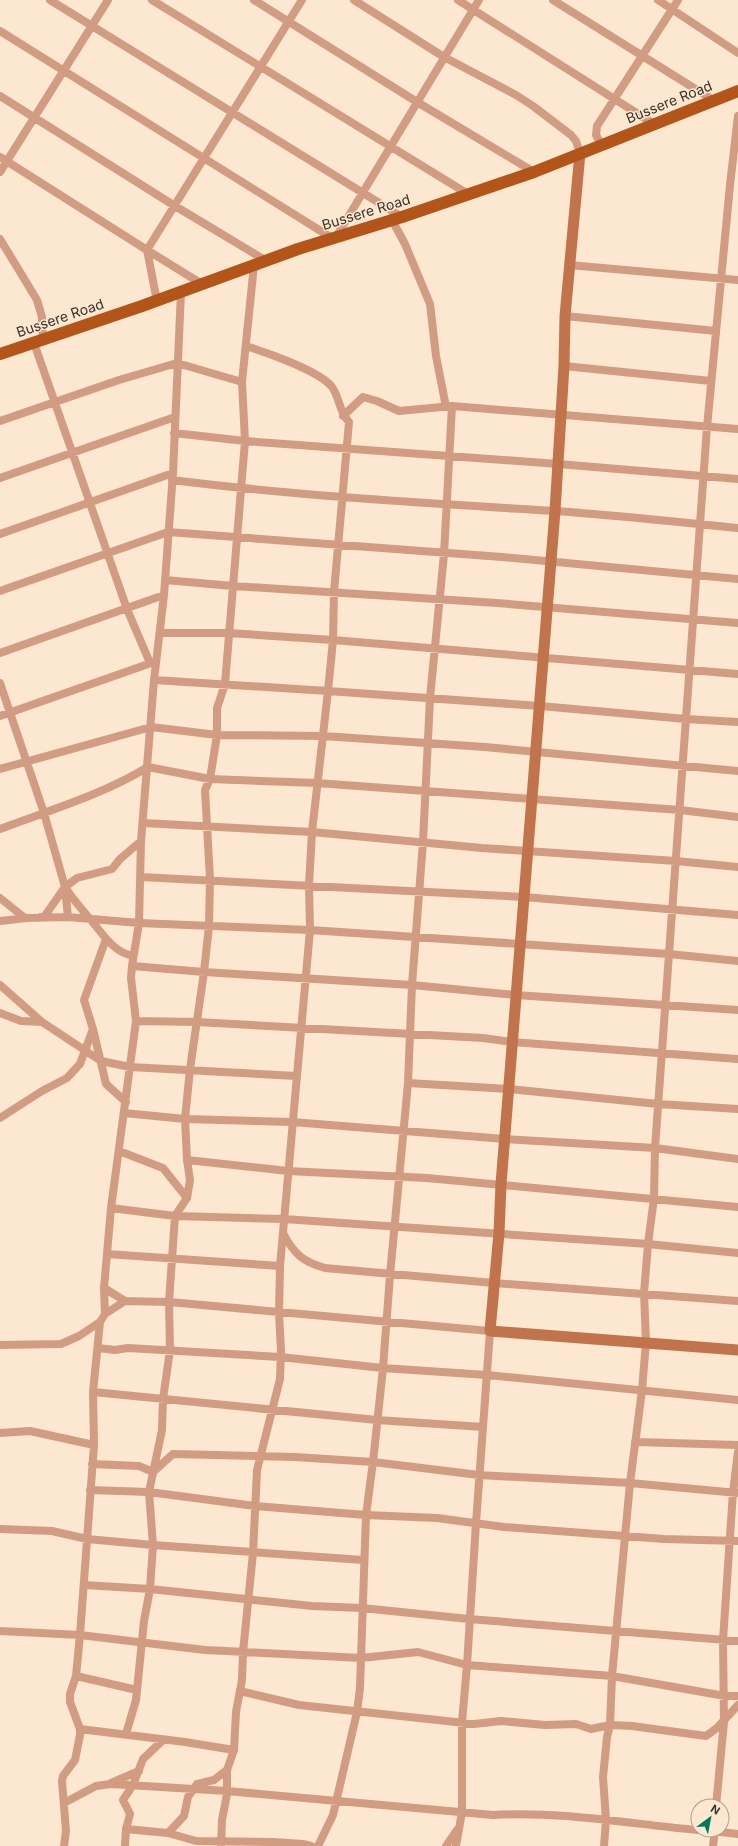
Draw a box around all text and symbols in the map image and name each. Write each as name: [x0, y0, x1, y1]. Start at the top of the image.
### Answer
street label: Bussere Road: [623, 77, 714, 127]
street label: Bussere Road: [320, 190, 412, 233]
street label: Bussere Road: [14, 295, 106, 340]
north arrow: [690, 1798, 730, 1838]
text: N: [708, 1801, 723, 1818]

